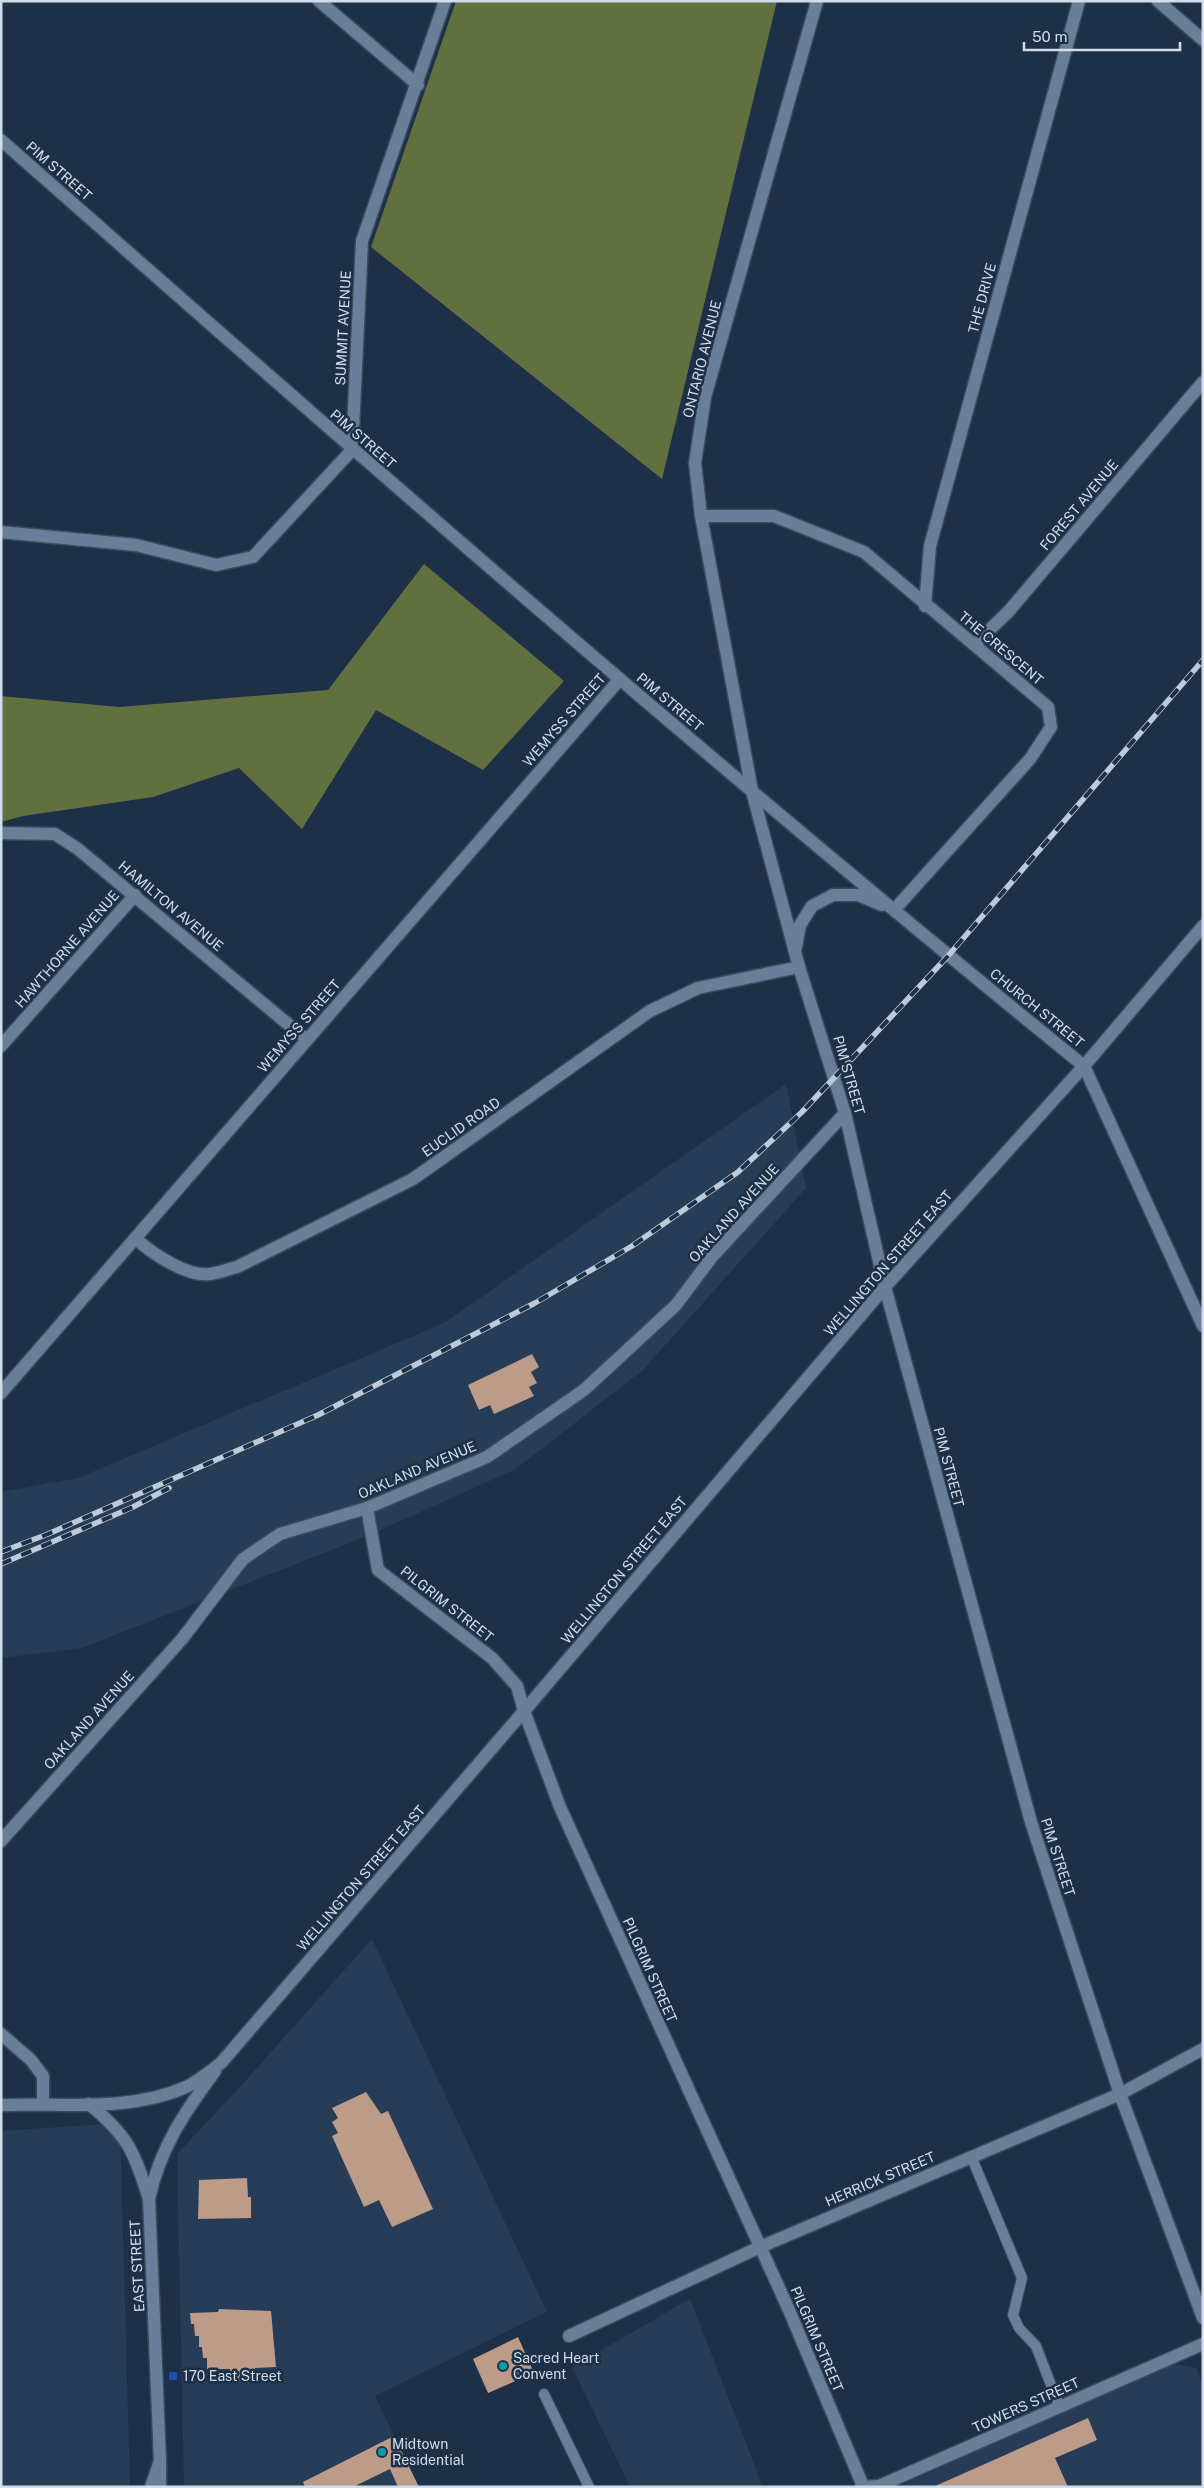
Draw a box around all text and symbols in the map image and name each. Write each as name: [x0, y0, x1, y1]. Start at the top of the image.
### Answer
scale bar: [1024, 20, 1180, 52]
text: 50 m: [1032, 28, 1067, 45]
street label: PIM STREET: [23, 138, 95, 204]
street label: THE DRIVE: [965, 261, 999, 335]
street label: SUMMIT AVENUE: [332, 270, 354, 386]
street label: ONTARIO AVENUE: [680, 299, 724, 419]
street label: PIM STREET: [327, 406, 399, 472]
street label: FOREST AVENUE: [1036, 457, 1122, 553]
street label: THE CRESCENT: [955, 608, 1047, 688]
street label: WEMYSS STREET: [519, 670, 609, 770]
street label: PIM STREET: [634, 670, 706, 734]
street label: HAMILTON AVENUE: [115, 858, 227, 954]
street label: HAWTHORNE AVENUE: [12, 887, 122, 1011]
street label: CHURCH STREET: [987, 965, 1087, 1051]
street label: WEMYSS STREET: [254, 976, 344, 1076]
street label: PIM STREET: [830, 1034, 868, 1116]
street label: EUCLID ROAD: [419, 1094, 503, 1160]
street label: OAKLAND AVENUE: [686, 1161, 782, 1265]
street label: WELLINGTON STREET EAST: [821, 1187, 955, 1339]
street label: PIM STREET: [931, 1426, 967, 1508]
street label: OAKLAND AVENUE: [356, 1438, 478, 1502]
street label: WELLINGTON STREET EAST: [558, 1493, 690, 1647]
street label: PILGRIM STREET: [398, 1563, 496, 1645]
street label: OAKLAND AVENUE: [41, 1668, 137, 1772]
street label: WELLINGTON STREET EAST: [294, 1802, 428, 1954]
street label: PIM STREET: [1038, 1816, 1078, 1898]
street label: PILGRIM STREET: [620, 1915, 680, 2025]
street label: HERRICK STREET: [823, 2149, 937, 2209]
street label: EAST STREET: [127, 2220, 147, 2312]
street label: PILGRIM STREET: [788, 2284, 846, 2394]
place label: Sacred Heart Convent: [513, 2350, 600, 2382]
marker: Sacred Heart Convent: [497, 2360, 509, 2372]
place label: 170 East Street: [183, 2368, 282, 2384]
marker: 170 East Street: [167, 2370, 179, 2382]
street label: TOWERS STREET: [970, 2374, 1082, 2436]
place label: Midtown Residential: [392, 2436, 465, 2468]
marker: Midtown Residential: [376, 2446, 388, 2458]

